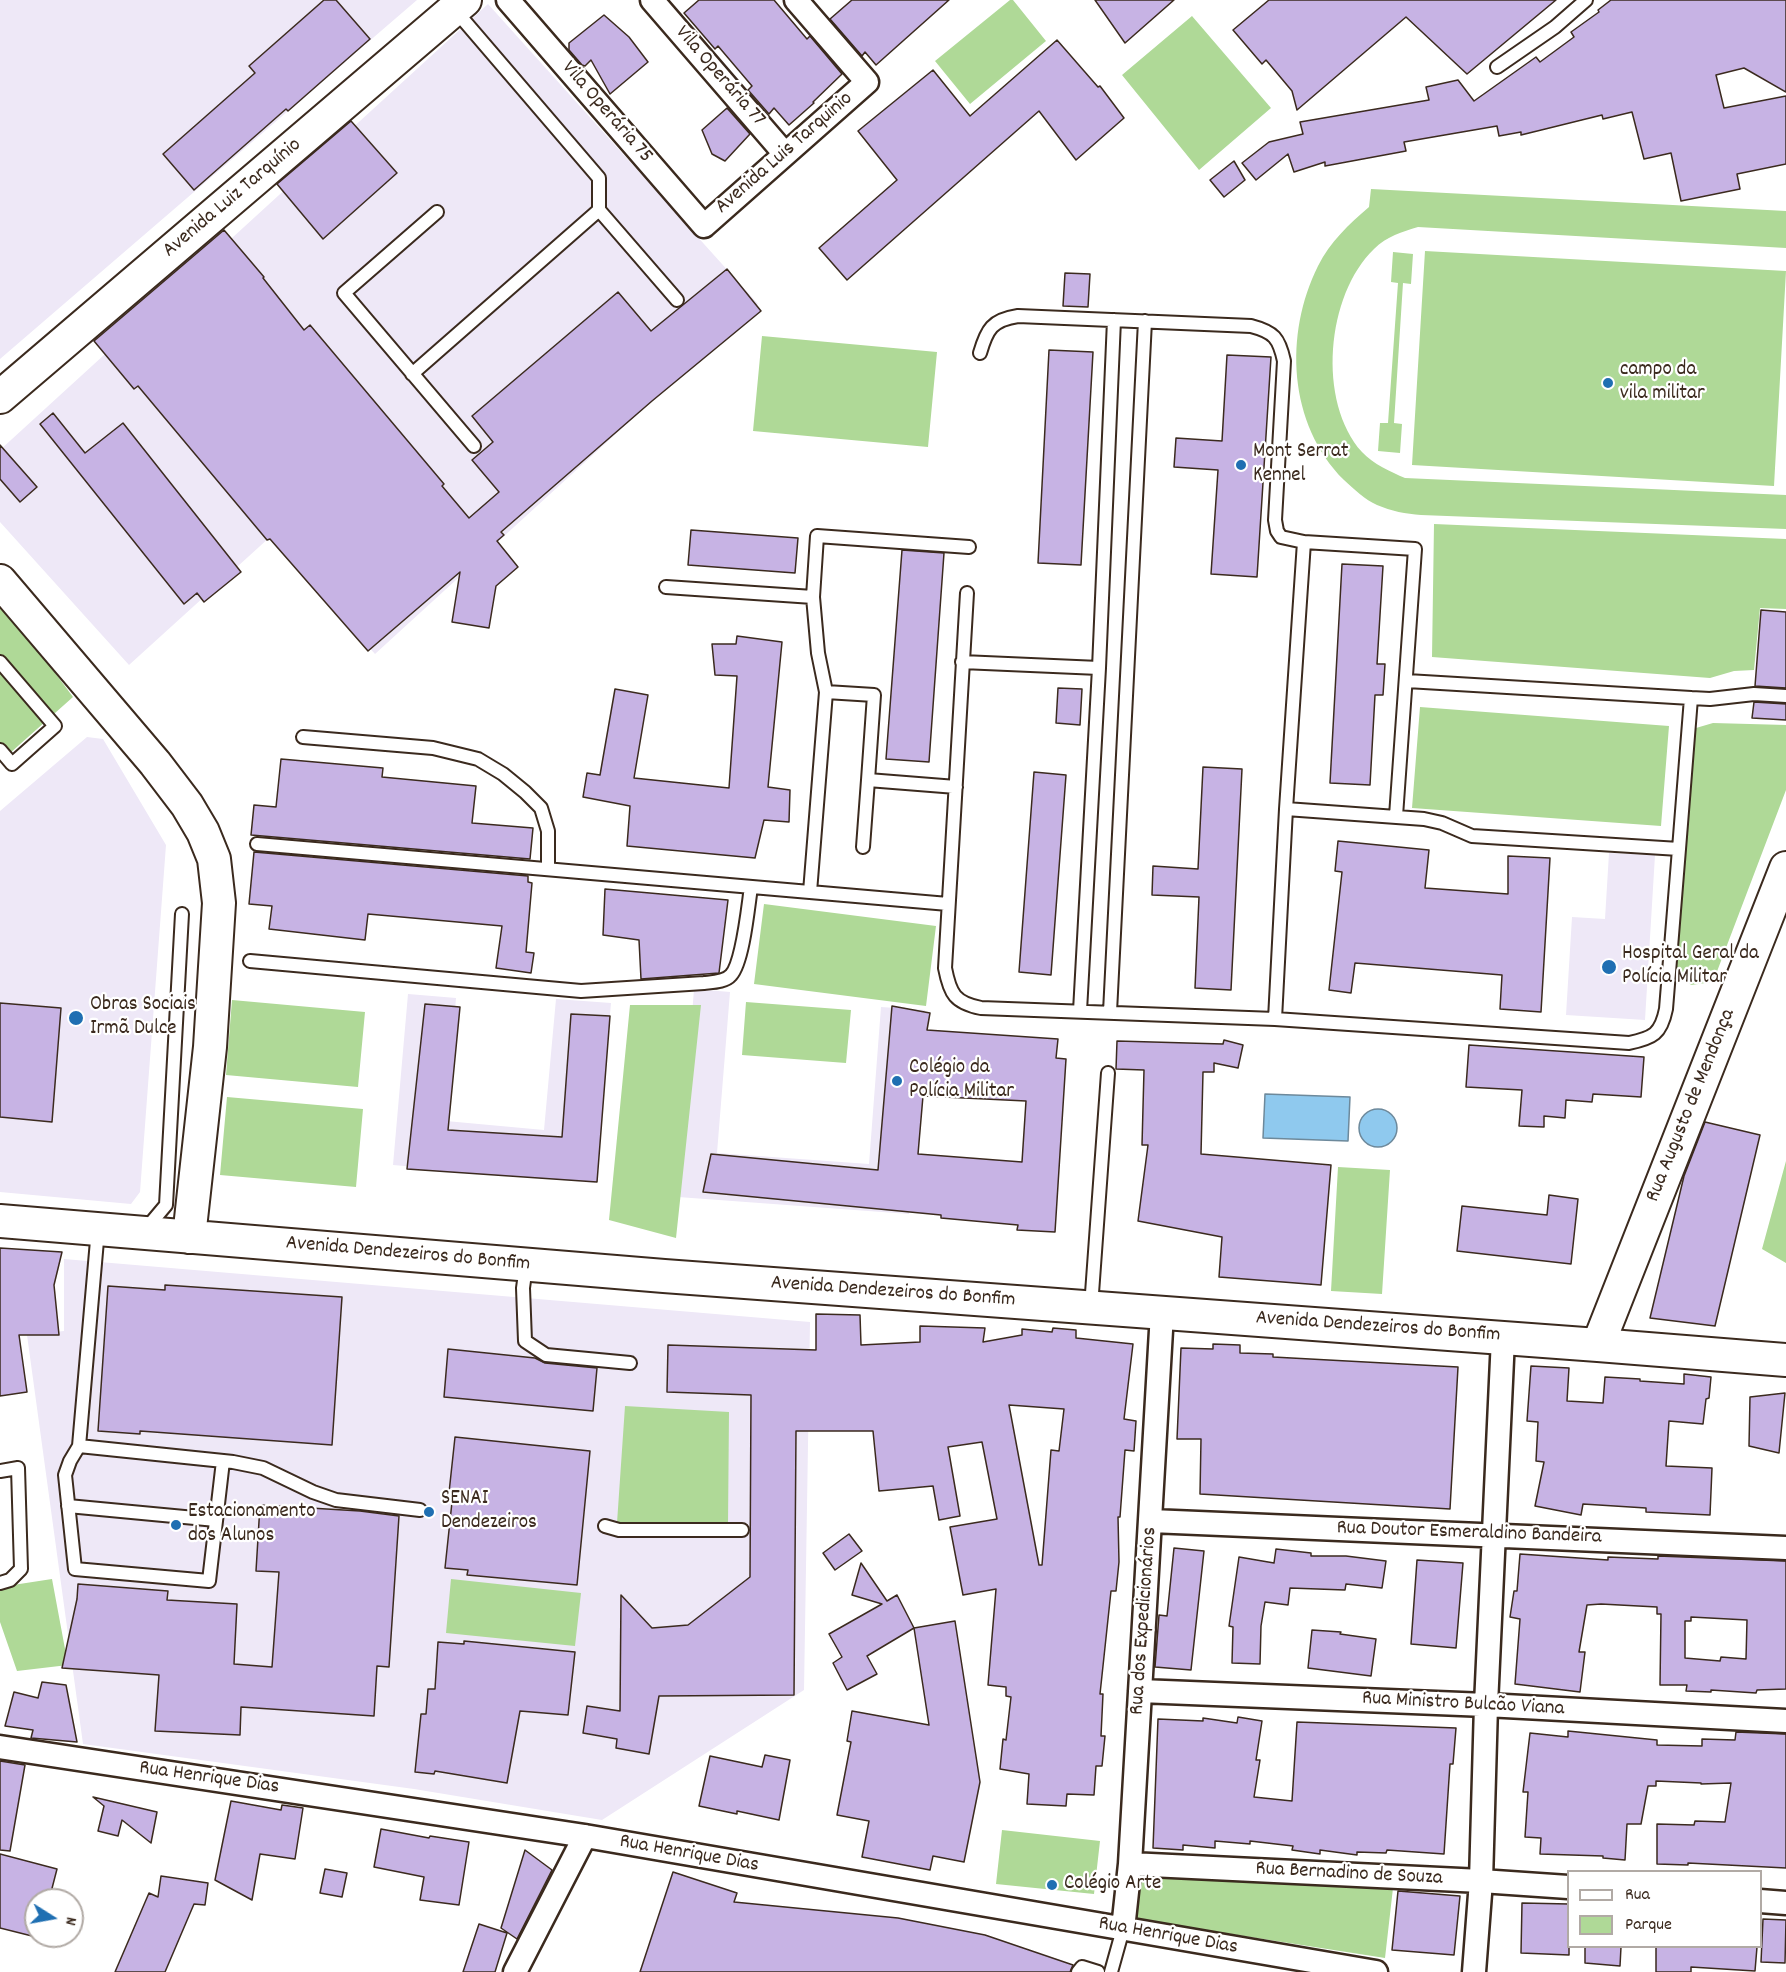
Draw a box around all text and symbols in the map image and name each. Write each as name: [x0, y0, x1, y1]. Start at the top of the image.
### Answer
street label: Vila Operária 77: [668, 21, 770, 133]
street label: Vila Operária 75: [555, 57, 657, 169]
street label: Avenida Luis Tarquinio: [711, 87, 859, 221]
street label: Avenida Luiz Tarquínio: [159, 134, 307, 264]
place label: campo da vila militar: [1620, 358, 1705, 408]
marker: campo da vila militar: [1601, 376, 1615, 390]
place label: Mont Serrat Kennel: [1253, 440, 1349, 490]
marker: Mont Serrat Kennel: [1234, 458, 1248, 472]
place label: Hospital Geral da Polícia Militar: [1622, 942, 1759, 992]
marker: Hospital Geral da Polícia Militar: [1600, 958, 1618, 976]
place label: Obras Sociais Irmã Dulce: [90, 993, 196, 1043]
street label: Rua Augusto de Mendonça: [1642, 1006, 1742, 1206]
marker: Obras Sociais Irmã Dulce: [67, 1009, 85, 1027]
place label: Colégio da Polícia Militar: [909, 1056, 1014, 1106]
marker: Colégio da Polícia Militar: [890, 1074, 904, 1088]
street label: Avenida Dendezeiros do Bonfim: [285, 1232, 531, 1278]
street label: Avenida Dendezeiros do Bonfim: [770, 1272, 1016, 1314]
street label: Avenida Dendezeiros do Bonfim: [1255, 1307, 1501, 1349]
place label: SENAI Dendezeiros: [441, 1487, 537, 1537]
place label: Estacionamento dos Alunos: [188, 1500, 316, 1550]
marker: SENAI Dendezeiros: [422, 1505, 436, 1519]
street label: Rua Doutor Esmeraldino Bandeira: [1336, 1517, 1602, 1551]
marker: Estacionamento dos Alunos: [169, 1518, 183, 1532]
street label: Rua dos Expedicionários: [1126, 1526, 1164, 1716]
street label: Rua Ministro Bulcão Viana: [1361, 1687, 1565, 1723]
street label: Rua Henrique Dias: [137, 1757, 281, 1801]
street label: Rua Henrique Dias: [617, 1830, 761, 1880]
street label: Rua Bernadino de Souza: [1255, 1858, 1443, 1892]
legend: [1567, 1870, 1762, 1948]
place label: Colégio Arte: [1064, 1872, 1161, 1898]
marker: Colégio Arte: [1045, 1878, 1059, 1892]
text: Rua: [1625, 1883, 1650, 1908]
north arrow: [24, 1888, 84, 1948]
street label: Rua Henrique Dias: [1096, 1912, 1240, 1962]
text: Parque: [1625, 1913, 1672, 1938]
text: N: [58, 1915, 82, 1927]

